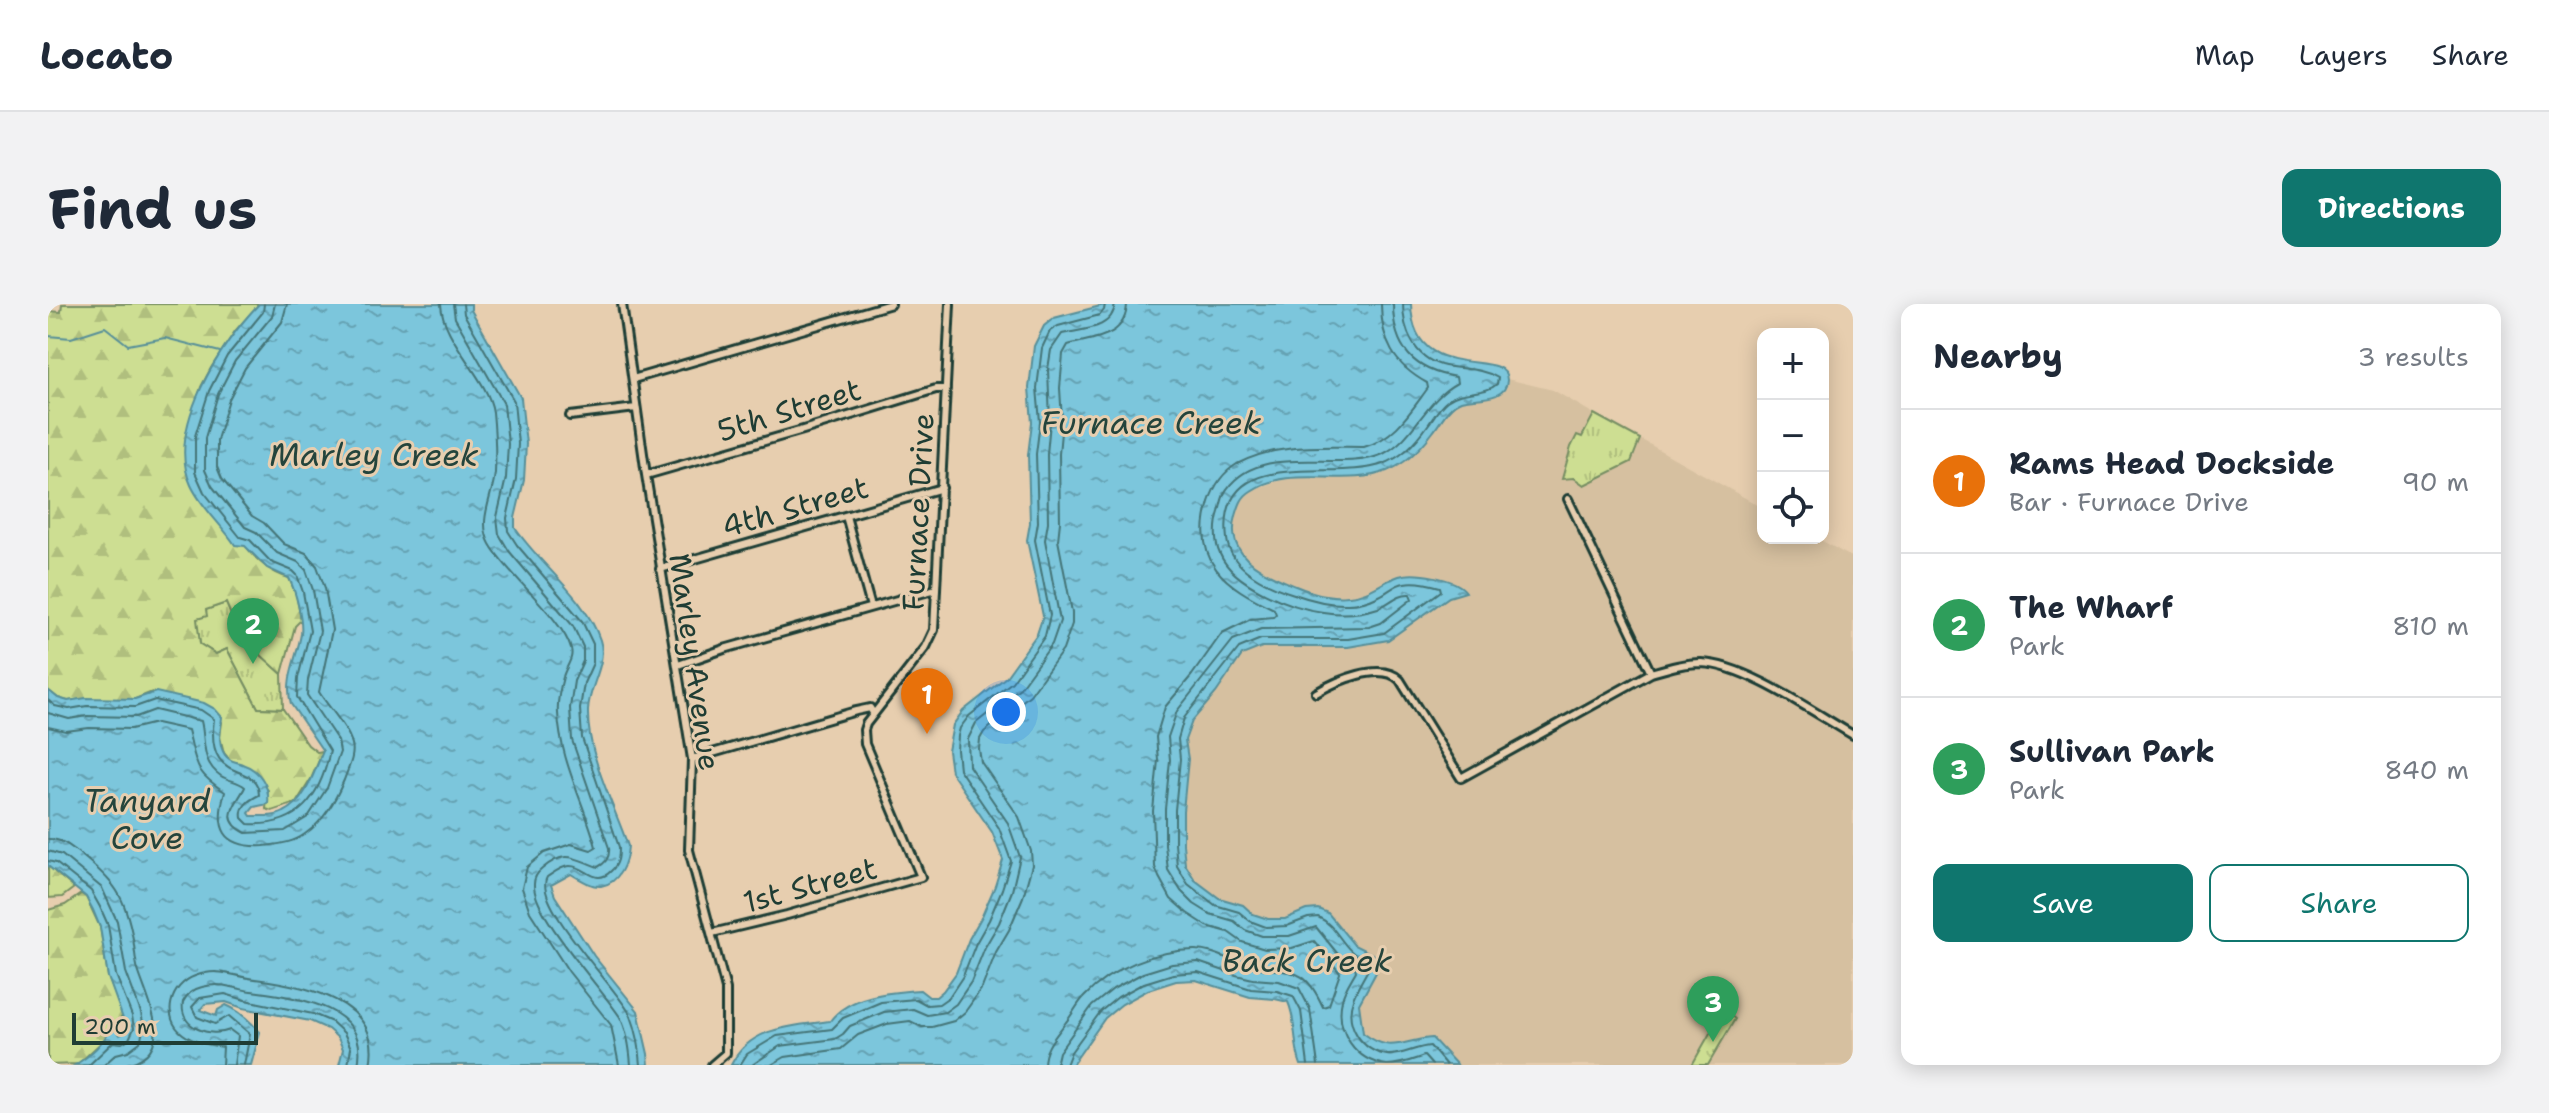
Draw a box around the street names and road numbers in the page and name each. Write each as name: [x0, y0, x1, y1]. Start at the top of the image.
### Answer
street label: 5th Street: [712, 369, 866, 451]
street label: Furnace Drive: [892, 412, 944, 612]
street label: 4th Street: [717, 467, 873, 547]
street label: Marley Avenue: [659, 551, 731, 773]
street label: 1st Street: [738, 847, 882, 923]

